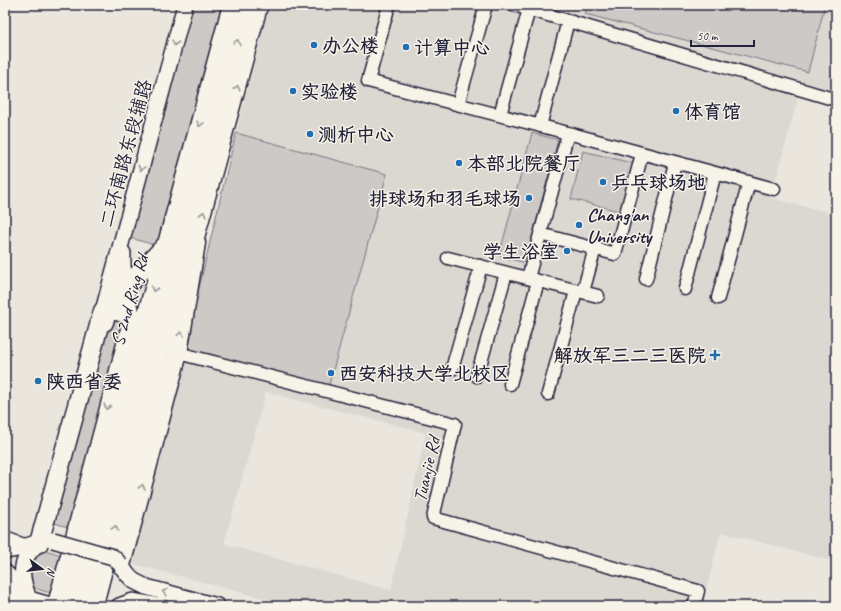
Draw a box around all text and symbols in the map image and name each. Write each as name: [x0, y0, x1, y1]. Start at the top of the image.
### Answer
scale bar: [691, 22, 754, 48]
text: 50 m: [697, 28, 719, 44]
place label: 办公楼: [322, 34, 379, 58]
place label: 计算中心: [414, 36, 490, 60]
one-way arrow: [171, 39, 180, 46]
one-way arrow: [232, 39, 241, 46]
marker: 办公楼: [309, 40, 319, 50]
marker: 计算中心: [401, 42, 411, 52]
street label: 二环南路东段辅路: [95, 77, 157, 230]
place label: 实验楼: [301, 80, 358, 104]
one-way arrow: [233, 85, 241, 92]
marker: 实验楼: [288, 86, 298, 96]
place label: 体育馆: [684, 100, 741, 124]
marker: 体育馆: [671, 106, 681, 116]
one-way arrow: [196, 120, 205, 127]
place label: 测析中心: [318, 123, 394, 147]
marker: 测析中心: [305, 129, 315, 139]
place label: 本部北院餐厅: [467, 152, 581, 176]
marker: 本部北院餐厅: [454, 158, 464, 168]
one-way arrow: [137, 164, 146, 171]
place label: 乒乓球场地: [611, 171, 706, 195]
marker: 乒乓球场地: [598, 177, 608, 187]
place label: 排球场和羽毛球场: [369, 187, 521, 211]
marker: 排球场和羽毛球场: [524, 193, 534, 203]
place label: Chang'an University: [587, 203, 654, 249]
one-way arrow: [199, 211, 207, 217]
marker: Chang'an University: [574, 220, 584, 230]
place label: 学生浴室: [483, 240, 559, 264]
marker: 学生浴室: [562, 246, 572, 256]
street label: S 2nd Ring Rd: [106, 249, 155, 349]
one-way arrow: [150, 286, 159, 293]
one-way arrow: [176, 331, 185, 337]
place label: 解放军三二三医院: [554, 344, 706, 368]
marker: 解放军三二三医院: [709, 349, 721, 361]
place label: 西安科技大学北校区: [339, 362, 510, 386]
marker: 西安科技大学北校区: [326, 368, 336, 378]
place label: 陕西省委: [46, 370, 122, 394]
marker: 陕西省委: [33, 376, 43, 386]
one-way arrow: [104, 404, 112, 411]
street label: Tuanjie Rd: [408, 432, 447, 504]
one-way arrow: [137, 483, 146, 490]
one-way arrow: [110, 524, 119, 531]
north arrow: [22, 549, 62, 589]
text: N: [43, 566, 59, 579]
one-way arrow: [162, 588, 169, 597]

